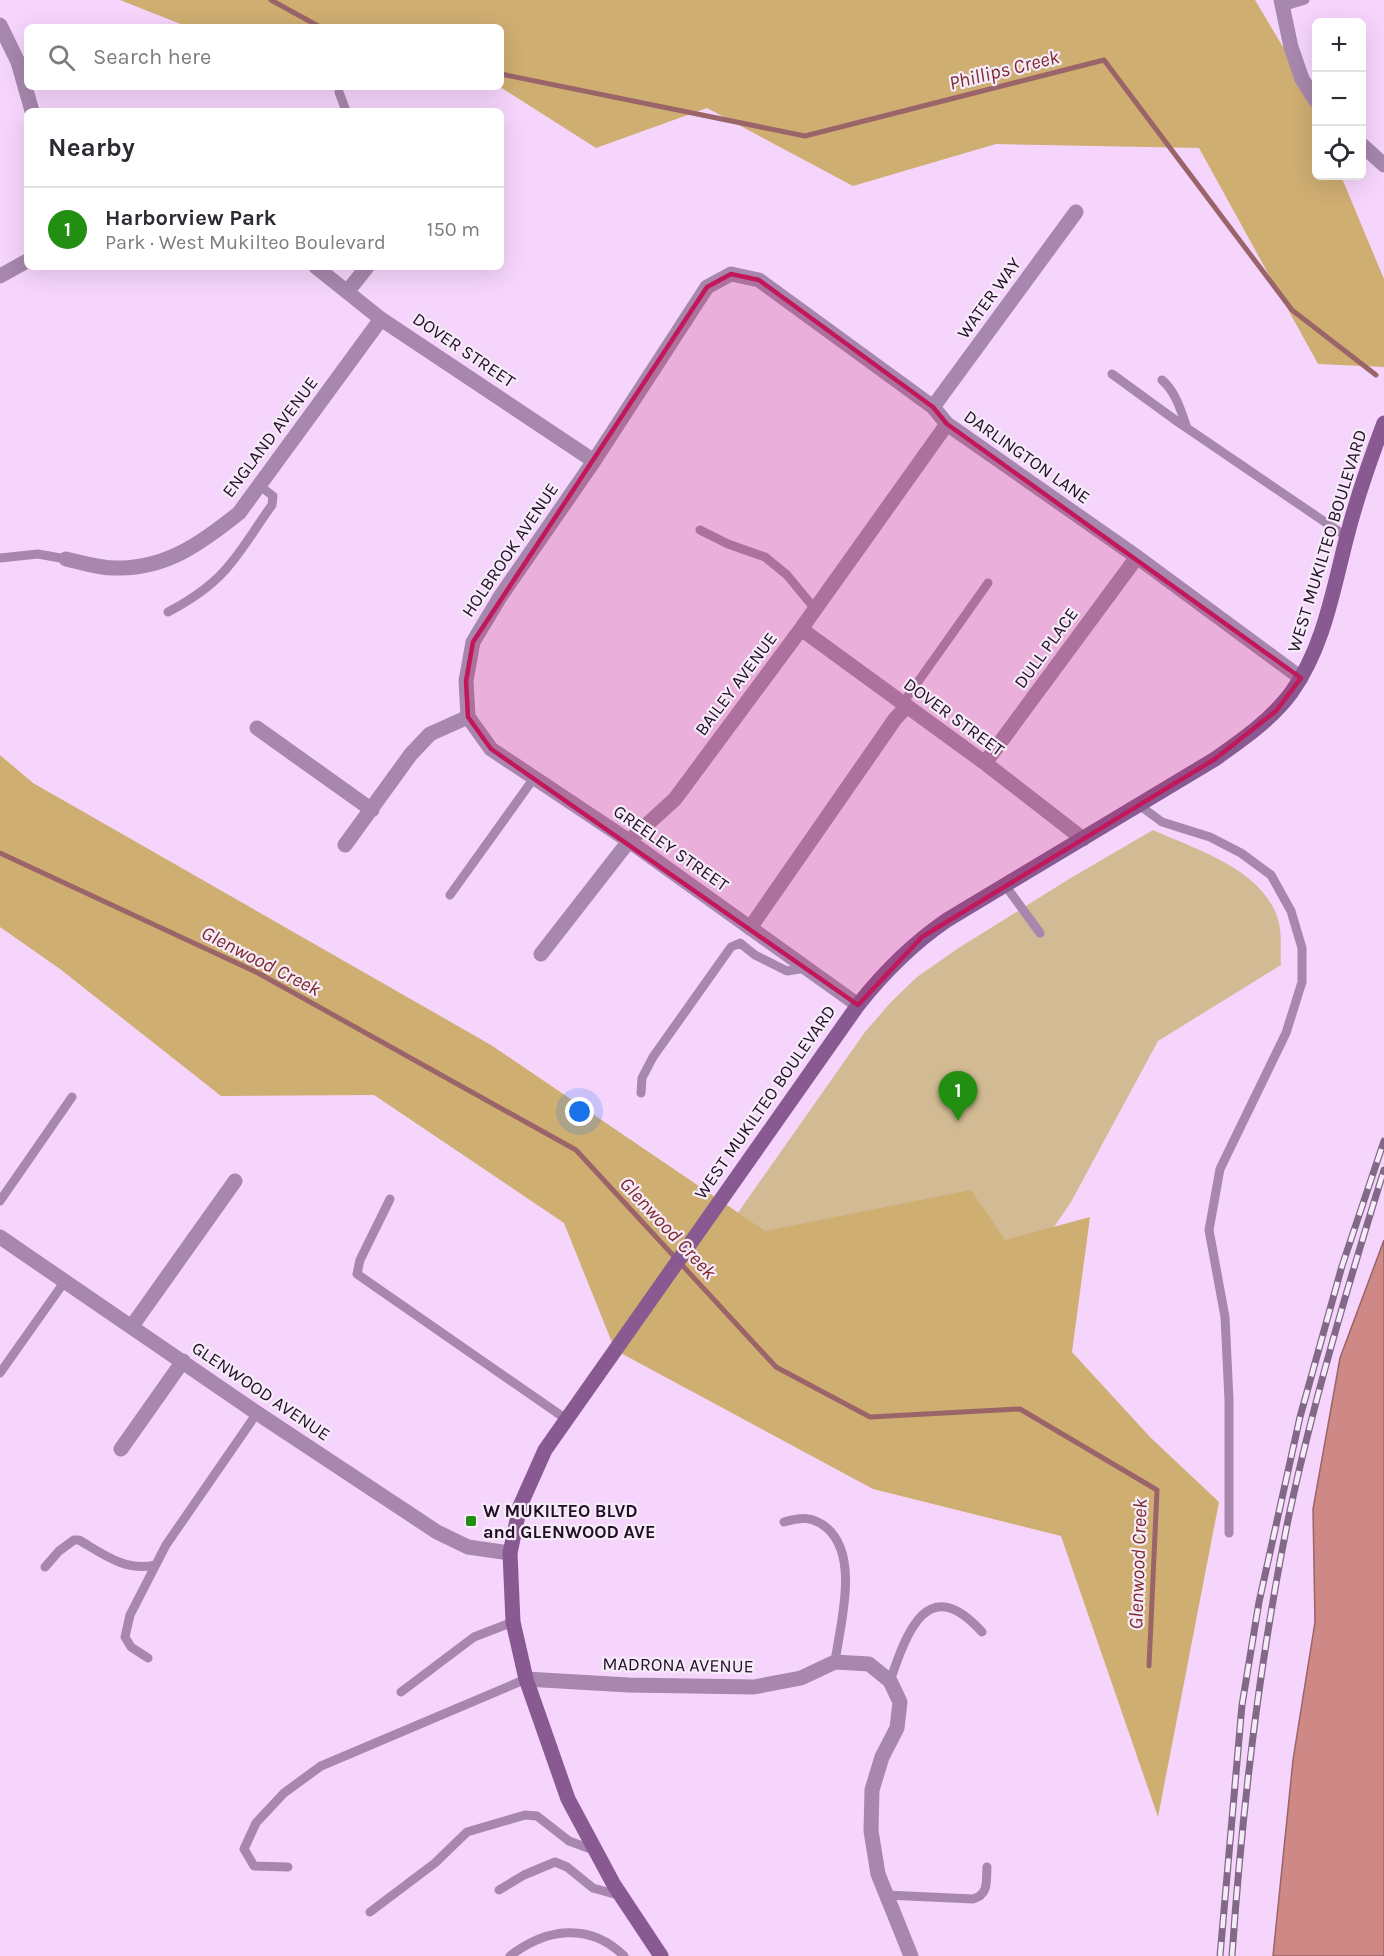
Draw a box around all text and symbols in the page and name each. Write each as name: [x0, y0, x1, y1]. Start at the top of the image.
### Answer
map controls: [1312, 18, 1366, 180]
button: +: [1312, 18, 1366, 72]
search box: [24, 24, 504, 90]
icon: search: [45, 41, 78, 74]
text: Search here: [93, 44, 211, 70]
water label: Phillips Creek: [947, 45, 1062, 95]
button: −: [1312, 72, 1366, 126]
button: locate: [1312, 126, 1366, 180]
text: Nearby: [48, 132, 135, 163]
text: Harborview Park: [105, 205, 276, 231]
text: 1: [64, 218, 71, 241]
text: 150 m: [427, 218, 480, 241]
text: Park · West Mukilteo Boulevard: [105, 231, 386, 254]
street label: WATER WAY: [952, 253, 1026, 343]
street label: DOVER STREET: [408, 308, 520, 392]
street label: ENGLAND AVENUE: [217, 372, 323, 502]
street label: DARLINGTON LANE: [960, 405, 1094, 509]
street label: WEST MUKILTEO BOULEVARD: [1283, 427, 1371, 655]
street label: HOLBROOK AVENUE: [457, 479, 563, 621]
street label: DULL PLACE: [1009, 603, 1083, 693]
street label: BAILEY AVENUE: [690, 628, 782, 740]
street label: DOVER STREET: [899, 673, 1009, 761]
street label: GREELEY STREET: [609, 800, 733, 896]
water label: Glenwood Creek: [197, 921, 325, 1001]
street label: WEST MUKILTEO BOULEVARD: [690, 1001, 840, 1203]
pin: 1: [938, 1072, 978, 1121]
your location: [565, 1097, 594, 1126]
water label: Glenwood Creek: [615, 1172, 722, 1284]
street label: GLENWOOD AVENUE: [188, 1337, 334, 1445]
water label: Glenwood Creek: [1124, 1497, 1152, 1630]
place label: W MUKILTEO BLVD and GLENWOOD AVE: [483, 1500, 656, 1543]
marker: W MUKILTEO BLVD and GLENWOOD AVE: [464, 1514, 478, 1528]
street label: MADRONA AVENUE: [602, 1653, 754, 1677]

